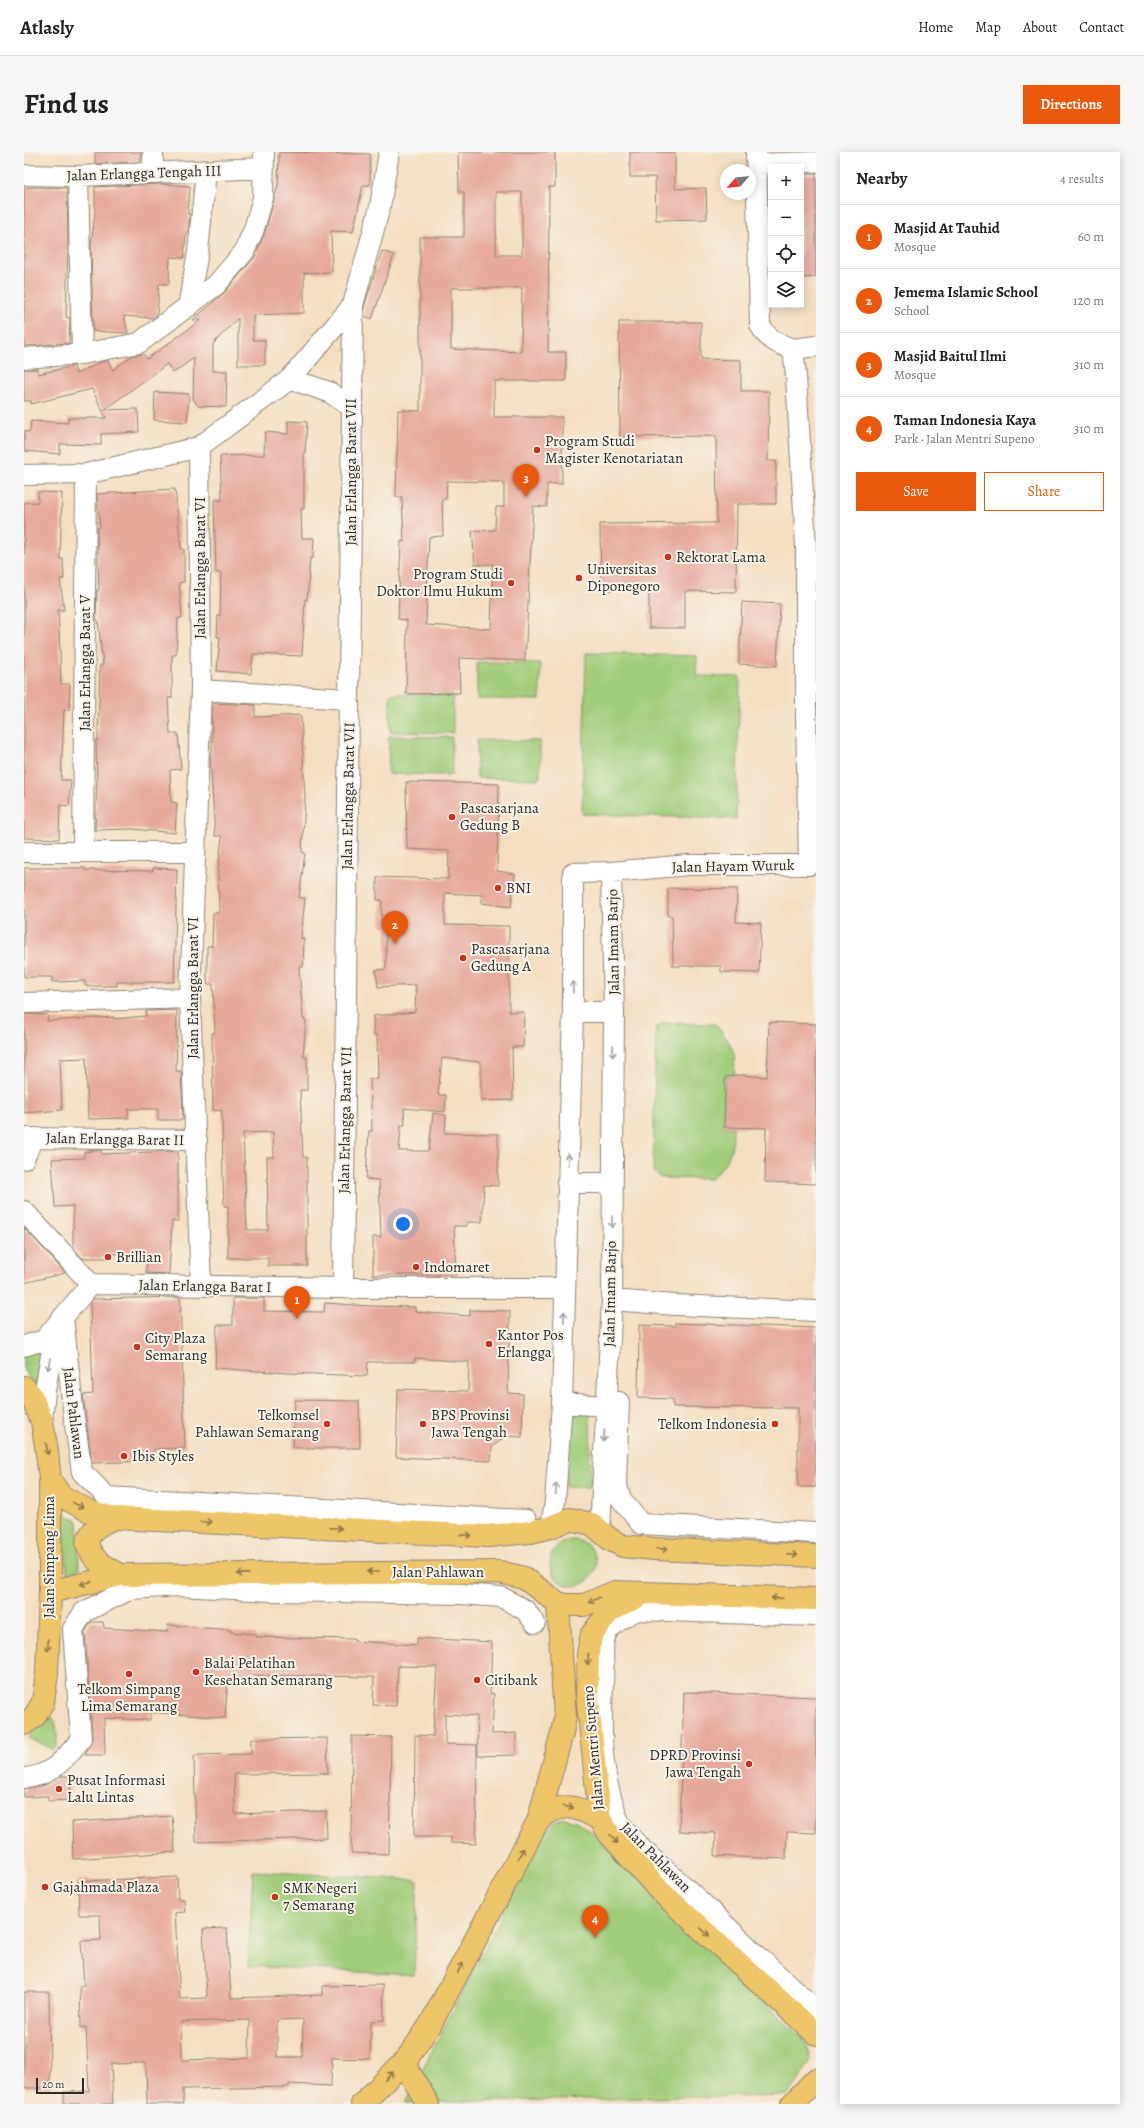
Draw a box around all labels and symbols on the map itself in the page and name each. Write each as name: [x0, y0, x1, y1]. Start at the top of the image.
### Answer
street label: Jalan Erlangga Tengah III: [66, 160, 222, 186]
north arrow: [720, 164, 756, 200]
street label: Jalan Erlangga Barat VII: [341, 398, 361, 546]
place label: Program Studi Magister Kenotariatan: [545, 431, 683, 468]
marker: Program Studi Magister Kenotariatan: [532, 445, 542, 455]
pin: 3: [513, 464, 539, 497]
street label: Jalan Erlangga Barat VI: [190, 497, 210, 639]
place label: Rektorat Lama: [676, 547, 766, 567]
marker: Rektorat Lama: [663, 552, 673, 562]
place label: Universitas Diponegoro: [587, 559, 660, 596]
place label: Program Studi Doktor Ilmu Hukum: [376, 564, 504, 601]
marker: Universitas Diponegoro: [574, 573, 584, 583]
marker: Program Studi Doktor Ilmu Hukum: [506, 578, 516, 588]
street label: Jalan Erlangga Barat V: [75, 594, 95, 731]
street label: Jalan Erlangga Barat VII: [337, 722, 359, 870]
place label: Pascasarjana Gedung B: [460, 798, 539, 835]
marker: Pascasarjana Gedung B: [447, 812, 457, 822]
street label: Jalan Hayam Wuruk: [671, 855, 795, 877]
place label: BNI: [506, 878, 531, 898]
marker: BNI: [493, 883, 503, 893]
street label: Jalan Imam Barjo: [602, 889, 624, 995]
pin: 2: [382, 911, 408, 944]
street label: Jalan Erlangga Barat VI: [183, 917, 203, 1059]
place label: Pascasarjana Gedung A: [471, 939, 550, 976]
marker: Pascasarjana Gedung A: [458, 953, 468, 963]
one-way arrow: [569, 981, 577, 994]
one-way arrow: [609, 1044, 617, 1057]
street label: Jalan Erlangga Barat VII: [334, 1046, 356, 1194]
street label: Jalan Erlangga Barat II: [46, 1128, 184, 1150]
one-way arrow: [564, 1153, 572, 1166]
your location: [393, 1214, 413, 1234]
one-way arrow: [608, 1215, 616, 1228]
street label: Jalan Imam Barjo: [599, 1241, 621, 1347]
place label: Brillian: [116, 1247, 162, 1267]
marker: Brillian: [103, 1252, 113, 1262]
place label: Indomaret: [424, 1257, 490, 1277]
marker: Indomaret: [411, 1262, 421, 1272]
street label: Jalan Erlangga Barat I: [138, 1275, 272, 1297]
pin: 1: [284, 1286, 310, 1319]
one-way arrow: [560, 1311, 568, 1324]
place label: Kantor Pos Erlangga: [497, 1325, 564, 1362]
place label: City Plaza Semarang: [145, 1328, 208, 1365]
marker: Kantor Pos Erlangga: [484, 1339, 494, 1349]
marker: City Plaza Semarang: [132, 1342, 142, 1352]
one-way arrow: [45, 1357, 53, 1370]
street label: Jalan Pahlawan: [58, 1366, 90, 1460]
place label: Telkomsel Pahlawan Semarang: [195, 1405, 319, 1442]
place label: BPS Provinsi Jawa Tengah: [431, 1405, 509, 1442]
place label: Telkom Indonesia: [658, 1414, 767, 1434]
marker: Telkomsel Pahlawan Semarang: [322, 1419, 332, 1429]
marker: BPS Provinsi Jawa Tengah: [418, 1419, 428, 1429]
marker: Telkom Indonesia: [770, 1419, 780, 1429]
one-way arrow: [600, 1429, 607, 1442]
one-way arrow: [43, 1442, 51, 1455]
place label: Ibis Styles: [132, 1446, 194, 1466]
marker: Ibis Styles: [119, 1451, 129, 1461]
one-way arrow: [553, 1483, 560, 1496]
street label: Jalan Simpang Lima: [39, 1496, 59, 1618]
one-way arrow: [72, 1502, 84, 1509]
one-way arrow: [199, 1519, 212, 1526]
one-way arrow: [329, 1525, 342, 1532]
one-way arrow: [459, 1531, 472, 1538]
one-way arrow: [655, 1546, 668, 1553]
one-way arrow: [785, 1551, 798, 1558]
street label: Jalan Pahlawan: [392, 1562, 484, 1582]
one-way arrow: [367, 1568, 380, 1576]
one-way arrow: [237, 1570, 250, 1578]
one-way arrow: [80, 1580, 93, 1587]
one-way arrow: [771, 1594, 784, 1602]
one-way arrow: [589, 1597, 601, 1604]
one-way arrow: [44, 1638, 52, 1651]
one-way arrow: [584, 1652, 591, 1665]
place label: Balai Pelatihan Kesehatan Semarang: [204, 1653, 333, 1690]
marker: Balai Pelatihan Kesehatan Semarang: [191, 1667, 201, 1677]
marker: Telkom Simpang Lima Semarang: [124, 1669, 134, 1679]
place label: Citibank: [485, 1670, 538, 1690]
marker: Citibank: [472, 1675, 482, 1685]
place label: Telkom Simpang Lima Semarang: [78, 1679, 181, 1716]
street label: Jalan Mentri Supeno: [578, 1685, 608, 1811]
place label: DPRD Provinsi Jawa Tengah: [649, 1745, 741, 1782]
marker: DPRD Provinsi Jawa Tengah: [744, 1759, 754, 1769]
place label: Pusat Informasi Lalu Lintas: [67, 1770, 165, 1807]
marker: Pusat Informasi Lalu Lintas: [54, 1784, 64, 1794]
one-way arrow: [561, 1803, 574, 1811]
street label: Jalan Pahlawan: [616, 1817, 696, 1897]
one-way arrow: [609, 1834, 618, 1844]
one-way arrow: [517, 1847, 525, 1859]
place label: Gajahmada Plaza: [53, 1877, 159, 1897]
place label: SMK Negeri 7 Semarang: [283, 1878, 357, 1915]
marker: Gajahmada Plaza: [40, 1882, 50, 1892]
marker: SMK Negeri 7 Semarang: [270, 1892, 280, 1902]
pin: 4: [582, 1905, 608, 1938]
one-way arrow: [700, 1927, 710, 1936]
one-way arrow: [457, 1963, 465, 1975]
one-way arrow: [384, 2071, 394, 2081]
scale bar: [36, 2076, 84, 2095]

